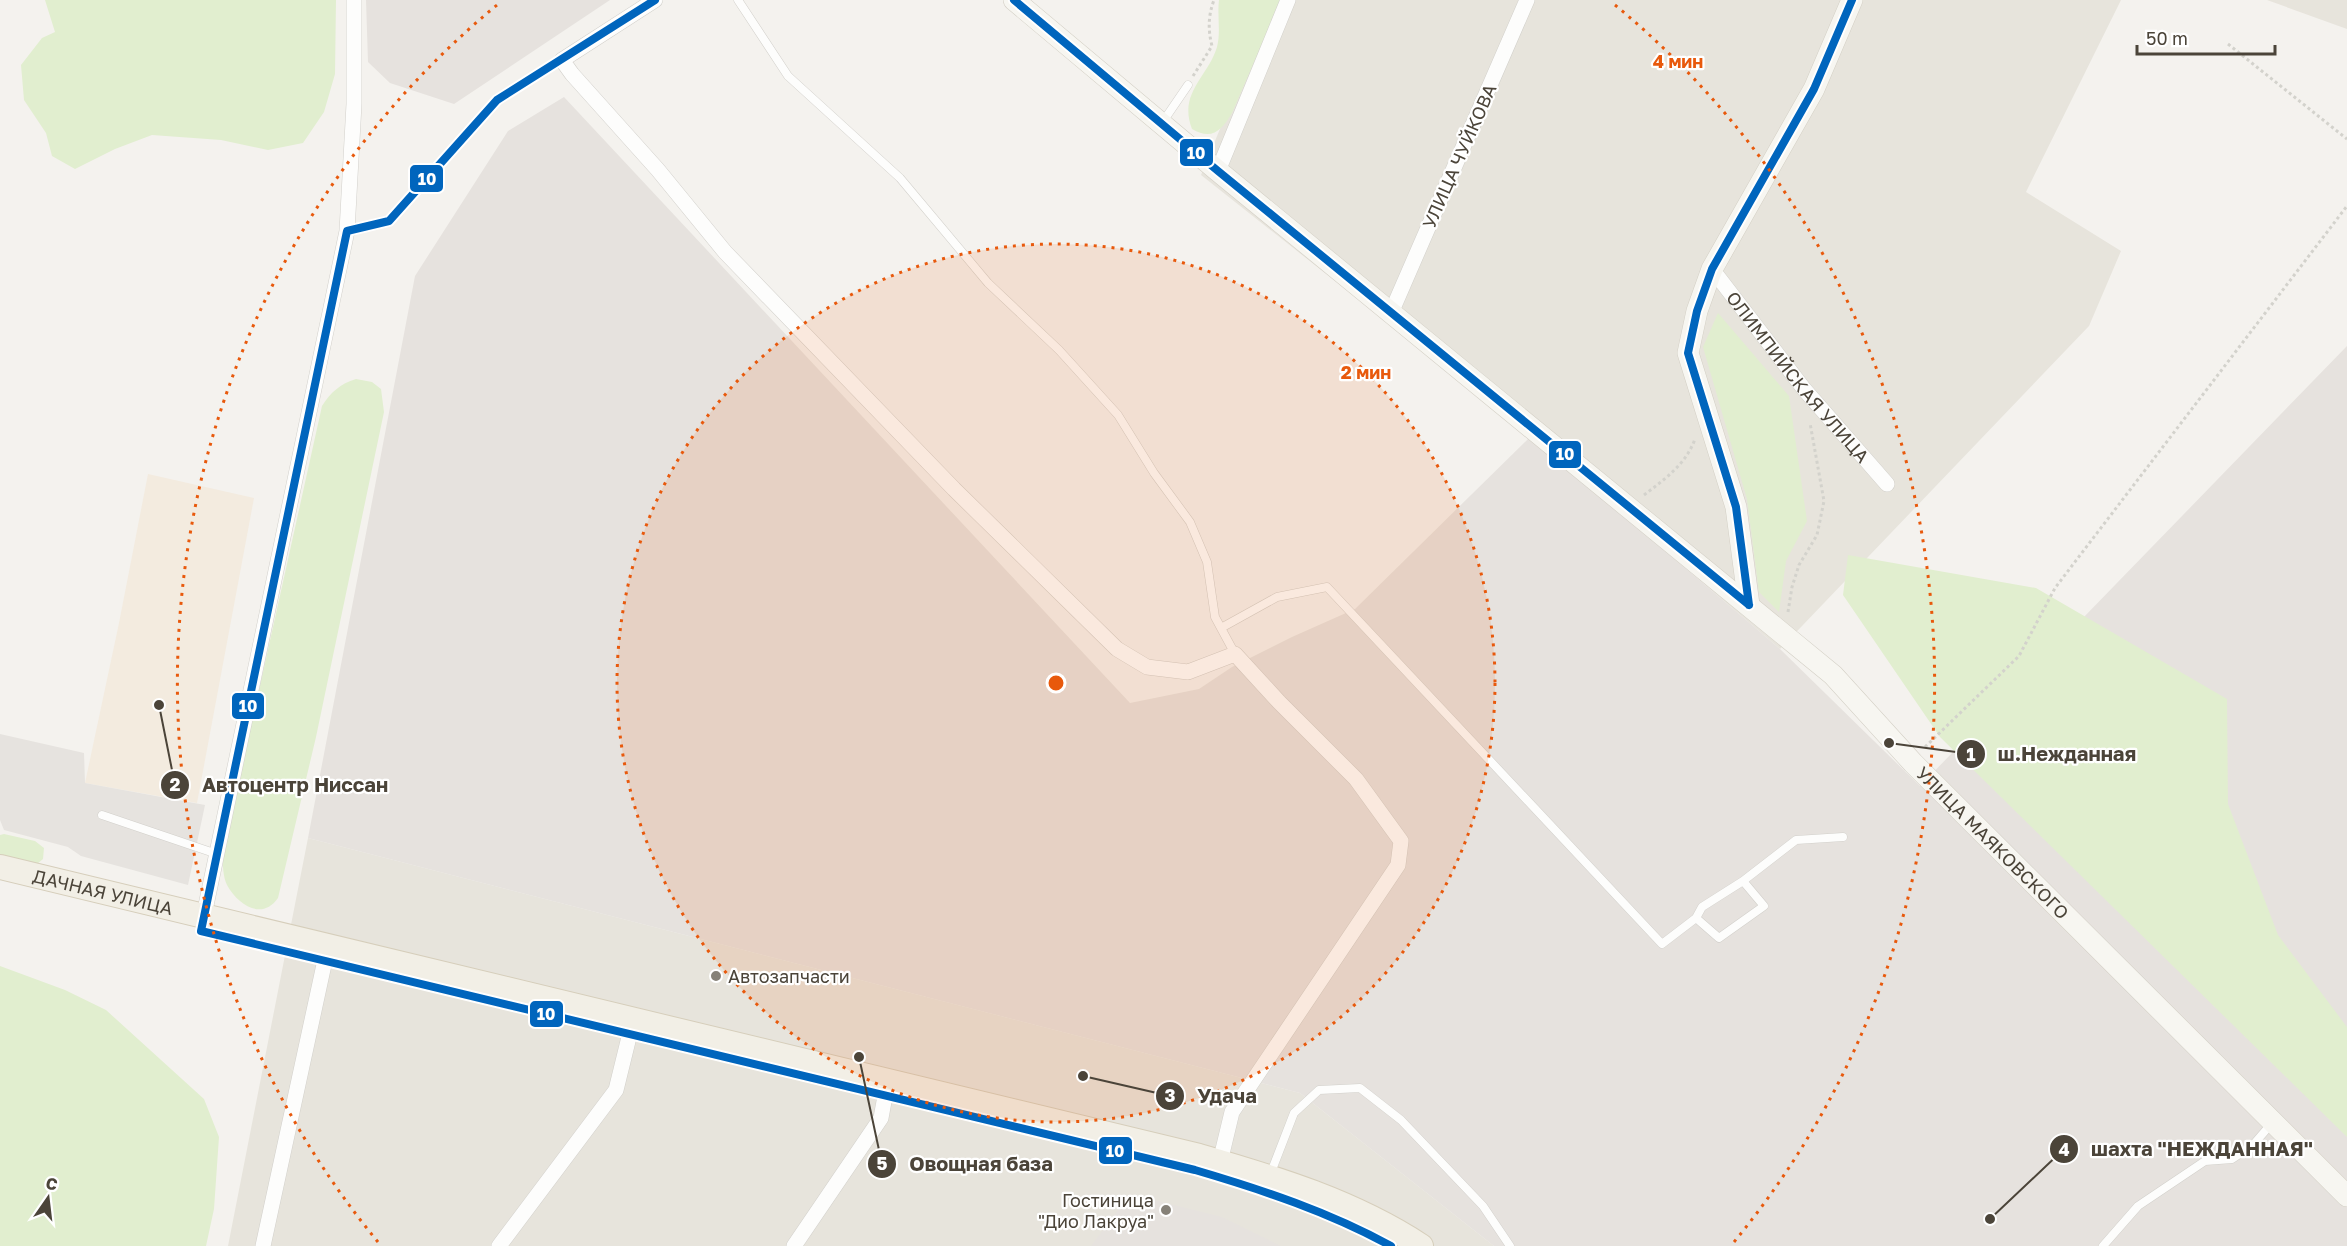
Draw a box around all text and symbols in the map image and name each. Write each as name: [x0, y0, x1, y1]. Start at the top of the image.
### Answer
scale bar: [2137, 18, 2275, 56]
text: 50 m: [2146, 27, 2188, 49]
text: 4 мин: [1653, 50, 1703, 72]
street label: УЛИЦА ЧУЙКОВА: [1417, 80, 1501, 232]
line badge: 10: [1179, 138, 1214, 167]
text: 10: [1187, 143, 1205, 163]
line badge: 10: [409, 164, 444, 193]
text: 10: [418, 169, 436, 189]
street label: ОЛИМПИЙСКАЯ УЛИЦА: [1722, 287, 1874, 467]
text: 2 мин: [1341, 361, 1391, 383]
line badge: 10: [1548, 440, 1582, 469]
text: 10: [1556, 444, 1574, 464]
centre of rings: [1046, 673, 1066, 693]
line badge: 10: [231, 692, 265, 720]
text: 10: [239, 696, 257, 716]
callout: ш.Нежданная: [1956, 735, 2148, 773]
text: ш.Нежданная: [1998, 741, 2136, 765]
text: 1: [1966, 743, 1976, 765]
street label: УЛИЦА МАЯКОВСКОГО: [1912, 762, 2074, 923]
callout: Автоцентр Ниссан: [160, 766, 400, 804]
text: Автоцентр Ниссан: [202, 772, 388, 796]
text: 2: [170, 773, 181, 795]
street label: ДАЧНАЯ УЛИЦА: [31, 864, 175, 919]
place label: Автозапчасти: [728, 965, 850, 987]
marker: Автозапчасти: [709, 969, 723, 983]
line badge: 10: [529, 1000, 564, 1028]
text: 10: [537, 1004, 555, 1024]
callout: Удача: [1155, 1077, 1269, 1115]
text: Удача: [1197, 1083, 1257, 1107]
text: 3: [1165, 1084, 1176, 1106]
callout: шахта "НЕЖДАННАЯ": [2049, 1130, 2325, 1168]
line badge: 10: [1098, 1136, 1133, 1165]
text: шахта "НЕЖДАННАЯ": [2091, 1136, 2313, 1160]
text: 4: [2058, 1138, 2070, 1160]
text: 10: [1106, 1141, 1124, 1161]
callout: Овощная база: [867, 1145, 1064, 1183]
text: Овощная база: [909, 1151, 1053, 1175]
text: 5: [877, 1152, 888, 1174]
north arrow: [18, 1168, 78, 1228]
text: С: [44, 1172, 60, 1195]
place label: Гостиница "Дио Лакруа": [1038, 1189, 1154, 1232]
marker: Гостиница "Дио Лакруа": [1159, 1203, 1173, 1217]

